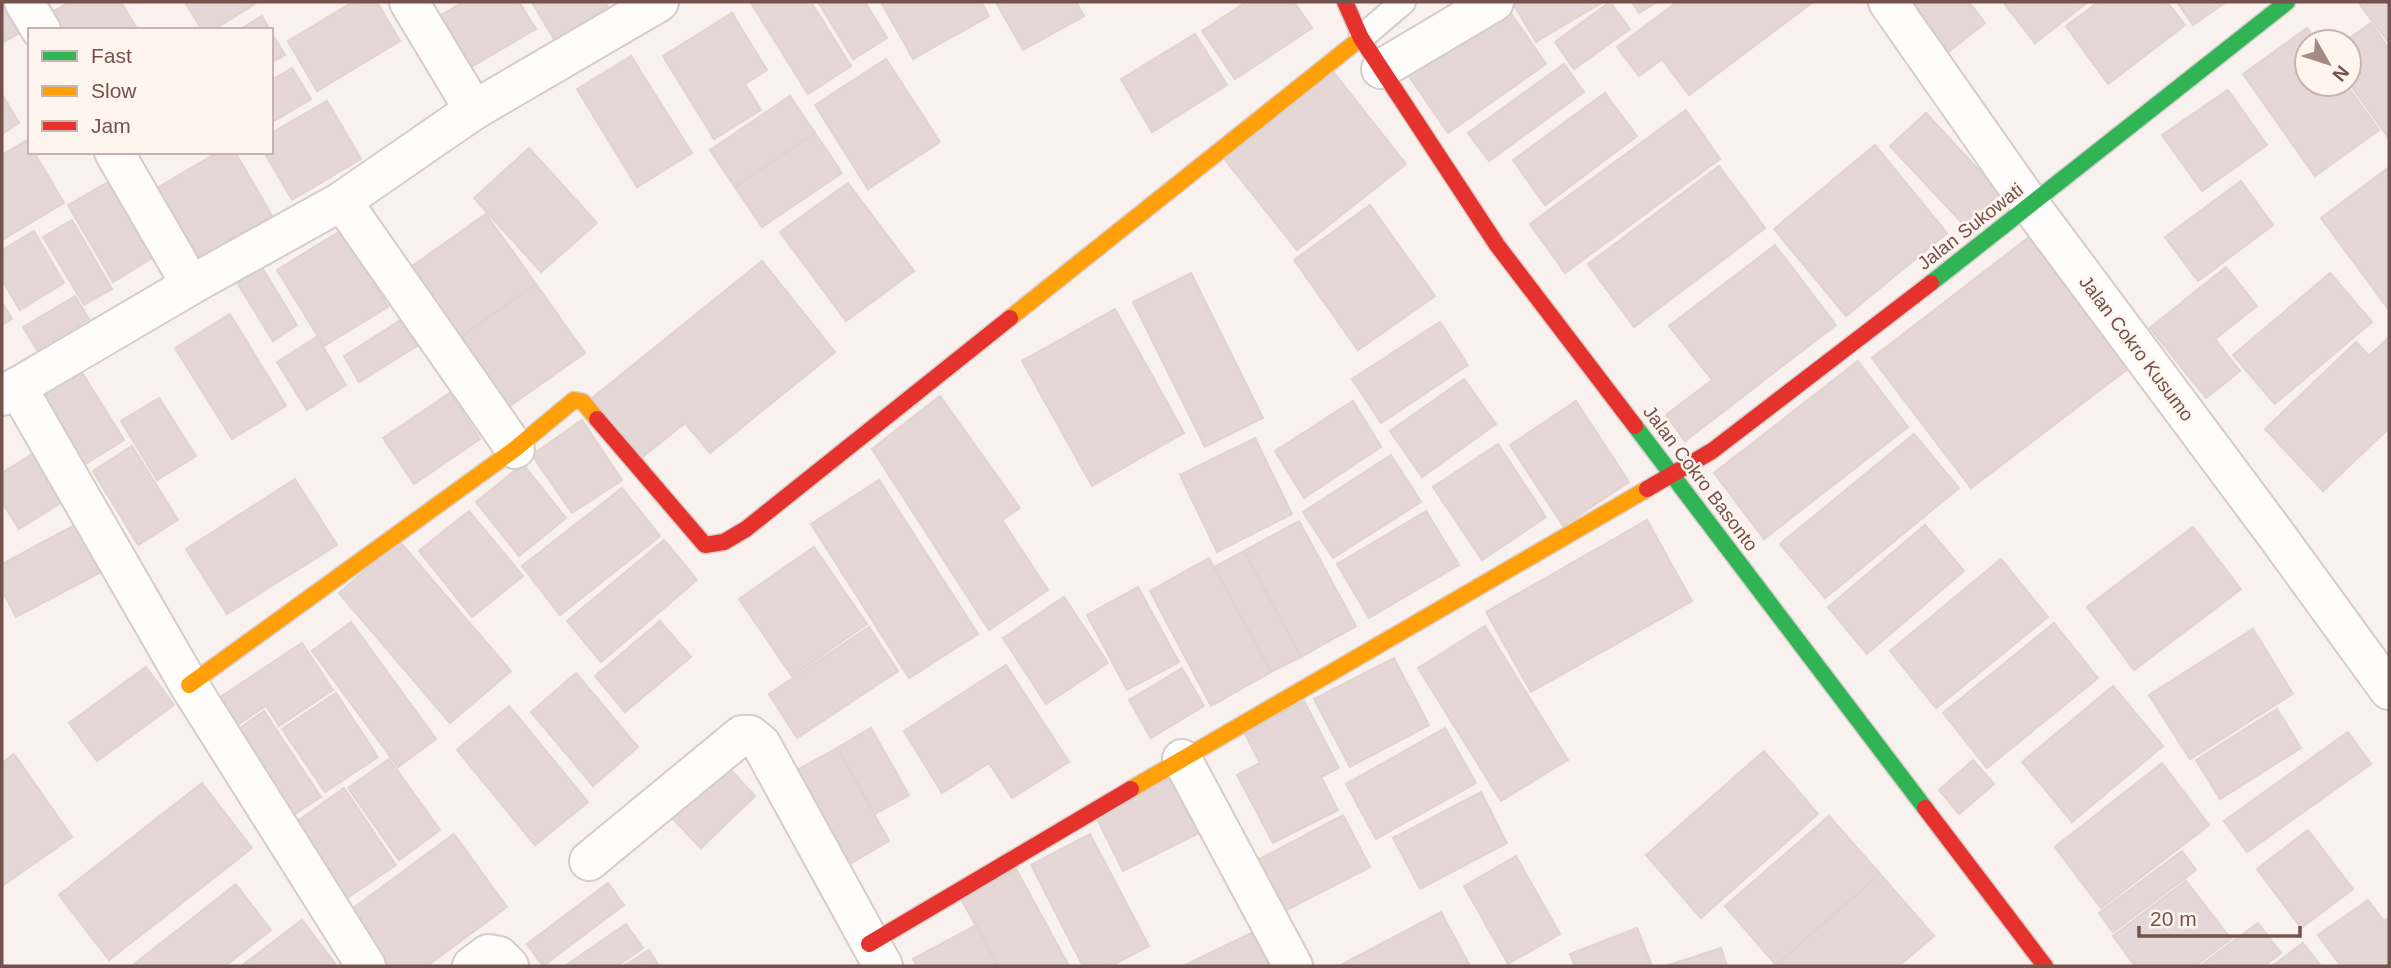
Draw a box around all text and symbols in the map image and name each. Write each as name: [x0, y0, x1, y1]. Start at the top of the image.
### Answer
legend: [28, 28, 273, 154]
north arrow: [2293, 28, 2363, 98]
text: Fast: [91, 44, 132, 67]
text: N: [2328, 61, 2353, 85]
text: Slow: [91, 79, 137, 102]
text: Jam: [91, 114, 131, 137]
street label: Jalan Sukowati: [1913, 179, 2027, 274]
street label: Jalan Cokro Kusumo: [2075, 272, 2198, 425]
street label: Jalan Cokro Basonto: [1639, 402, 1762, 555]
scale bar: [2139, 894, 2300, 938]
text: 20 m: [2150, 907, 2197, 930]

